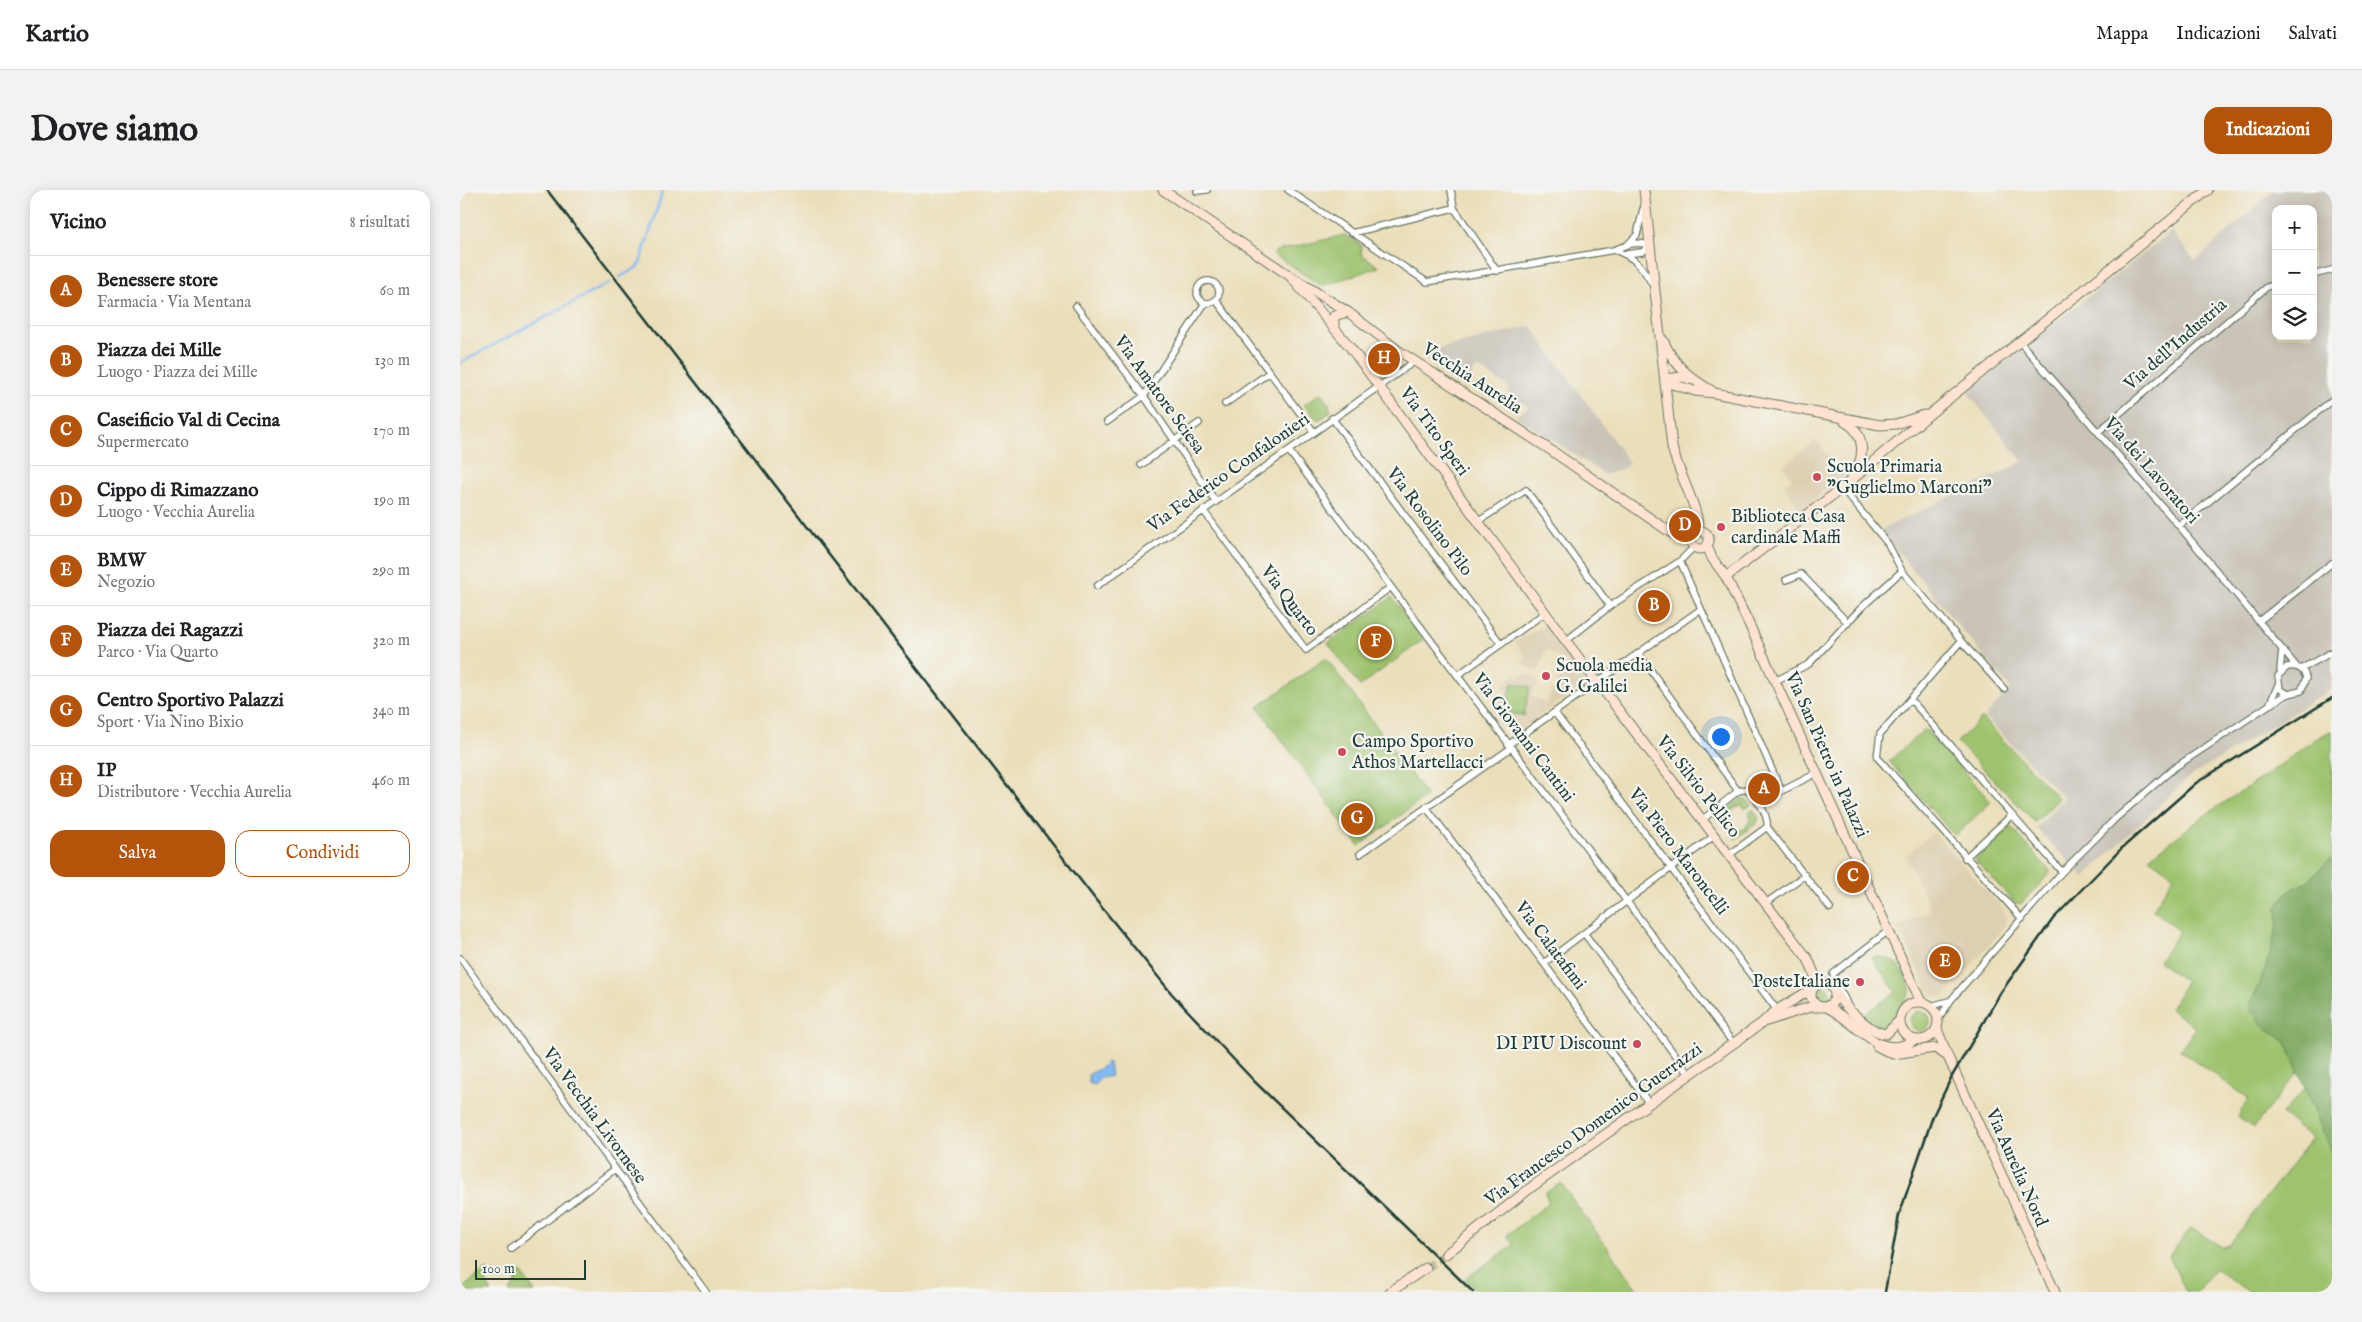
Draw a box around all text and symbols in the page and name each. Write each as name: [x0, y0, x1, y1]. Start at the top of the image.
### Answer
text: Kartio: [25, 19, 89, 50]
text: Mappa: [2096, 23, 2148, 46]
text: Indicazioni: [2176, 23, 2261, 46]
text: Salvati: [2289, 23, 2337, 46]
button: Indicazioni: [2204, 107, 2332, 154]
text: Dove siamo: [30, 108, 198, 153]
map controls: [2272, 205, 2317, 340]
button: +: [2272, 205, 2317, 250]
text: Vicino: [50, 209, 106, 236]
text: 8 risultati: [350, 213, 410, 233]
button: −: [2272, 250, 2317, 295]
text: Benessere store: [97, 269, 218, 293]
text: A: [61, 281, 71, 301]
text: 60 m: [380, 281, 410, 301]
text: Farmacia · Via Mentana: [97, 293, 251, 313]
street label: Via dell'Industria: [2119, 294, 2232, 397]
button: layers: [2272, 295, 2317, 340]
street label: Via Amatore Sciesa: [1108, 330, 1210, 459]
street label: Vecchia Aurelia: [1417, 338, 1526, 420]
text: Piazza dei Mille: [97, 339, 221, 363]
pin: H: [1368, 340, 1400, 378]
text: B: [61, 351, 71, 371]
text: 130 m: [374, 351, 410, 371]
text: Luogo · Piazza dei Mille: [97, 363, 258, 383]
street label: Via Tito Speri: [1393, 382, 1474, 481]
street label: Via Federico Confalonieri: [1142, 408, 1315, 538]
text: Caseificio Val di Cecina: [97, 409, 280, 433]
street label: Via dei Lavoratori: [2098, 412, 2204, 529]
text: C: [60, 421, 72, 441]
text: 170 m: [373, 421, 410, 441]
text: Supermercato: [97, 433, 189, 453]
place label: Scuola Primaria "Guglielmo Marconi": [1827, 456, 1992, 500]
street label: Via Rosolino Pilo: [1380, 462, 1478, 581]
marker: Scuola Primaria "Guglielmo Marconi": [1811, 471, 1823, 483]
text: Cippo di Rimazzano: [97, 479, 258, 503]
text: D: [60, 491, 72, 511]
text: 190 m: [373, 491, 410, 511]
text: Luogo · Vecchia Aurelia: [97, 503, 255, 523]
place label: Biblioteca Casa cardinale Maffi: [1731, 506, 1845, 550]
pin: D: [1669, 507, 1701, 545]
marker: Biblioteca Casa cardinale Maffi: [1715, 521, 1727, 533]
text: BMW: [97, 549, 146, 573]
street label: Via Quarto: [1254, 560, 1323, 641]
text: E: [60, 561, 72, 581]
text: 290 m: [372, 561, 410, 581]
text: Negozio: [97, 573, 155, 593]
pin: B: [1638, 587, 1670, 625]
text: Piazza dei Ragazzi: [97, 619, 243, 643]
pin: F: [1360, 623, 1392, 661]
text: F: [61, 631, 71, 651]
text: 320 m: [373, 631, 410, 651]
text: Parco · Via Quarto: [97, 643, 218, 663]
place label: Scuola media G. Galilei: [1556, 655, 1653, 699]
street label: Via Giovanni Cantini: [1466, 668, 1579, 807]
street label: Via San Pietro in Palazzi: [1779, 668, 1873, 842]
marker: Scuola media G. Galilei: [1540, 670, 1552, 682]
text: Centro Sportivo Palazzi: [97, 689, 284, 713]
text: G: [60, 701, 72, 721]
text: 340 m: [372, 701, 410, 721]
text: Sport · Via Nino Bixio: [97, 713, 244, 733]
your location: [1708, 724, 1734, 750]
street label: Via Silvio Pellico: [1650, 730, 1745, 843]
place label: Campo Sportivo Athos Martellacci: [1351, 731, 1484, 775]
marker: Campo Sportivo Athos Martellacci: [1336, 746, 1348, 758]
text: IP: [97, 759, 116, 783]
pin: A: [1748, 770, 1780, 808]
text: H: [59, 771, 73, 791]
text: 460 m: [372, 771, 410, 791]
text: Distributore · Vecchia Aurelia: [97, 783, 292, 803]
street label: Via Piero Maroncelli: [1622, 783, 1733, 920]
pin: G: [1341, 800, 1373, 838]
button: Salva: [50, 830, 225, 877]
button: Condividi: [235, 830, 410, 877]
pin: C: [1837, 858, 1869, 896]
street label: Via Calatafimi: [1509, 896, 1591, 995]
pin: E: [1929, 943, 1961, 981]
place label: PosteItaliane: [1753, 971, 1850, 994]
marker: PosteItaliane: [1854, 976, 1866, 988]
place label: DI PIU Discount: [1496, 1033, 1627, 1056]
street label: Via Francesco Domenico Guerrazzi: [1480, 1038, 1707, 1212]
marker: DI PIU Discount: [1631, 1038, 1643, 1050]
street label: Via Vecchia Livornese: [536, 1042, 651, 1189]
street label: Via Aurelia Nord: [1979, 1104, 2053, 1231]
scale bar: [475, 1257, 586, 1280]
text: 100 m: [482, 1260, 515, 1278]

